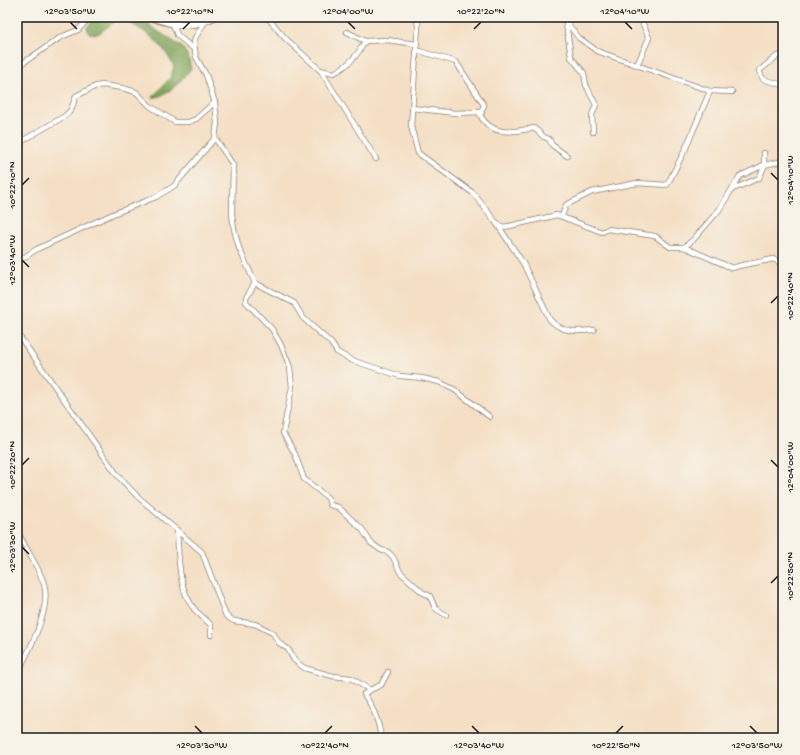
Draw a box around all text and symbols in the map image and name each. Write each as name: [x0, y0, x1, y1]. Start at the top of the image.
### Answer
text: 12°03'50"W: [44, 6, 96, 18]
text: 10°22'10"N: [166, 6, 214, 18]
text: 12°04'00"W: [322, 6, 374, 18]
text: 10°22'20"N: [456, 6, 505, 18]
text: 12°04'10"W: [600, 6, 650, 18]
text: 12°04'10"W: [785, 155, 797, 205]
text: 10°22'10"N: [7, 161, 19, 209]
text: 12°03'40"W: [7, 235, 19, 286]
text: 10°22'40"N: [785, 272, 797, 321]
text: 10°22'20"N: [7, 441, 19, 490]
text: 12°04'00"W: [785, 441, 797, 493]
text: 12°03'30"W: [7, 521, 19, 573]
text: 10°22'50"N: [785, 551, 797, 601]
text: 12°03'30"W: [176, 740, 228, 752]
text: 10°22'40"N: [300, 740, 349, 752]
text: 12°03'40"W: [453, 740, 504, 752]
text: 10°22'50"N: [591, 740, 641, 752]
text: 12°03'50"W: [731, 740, 783, 752]

